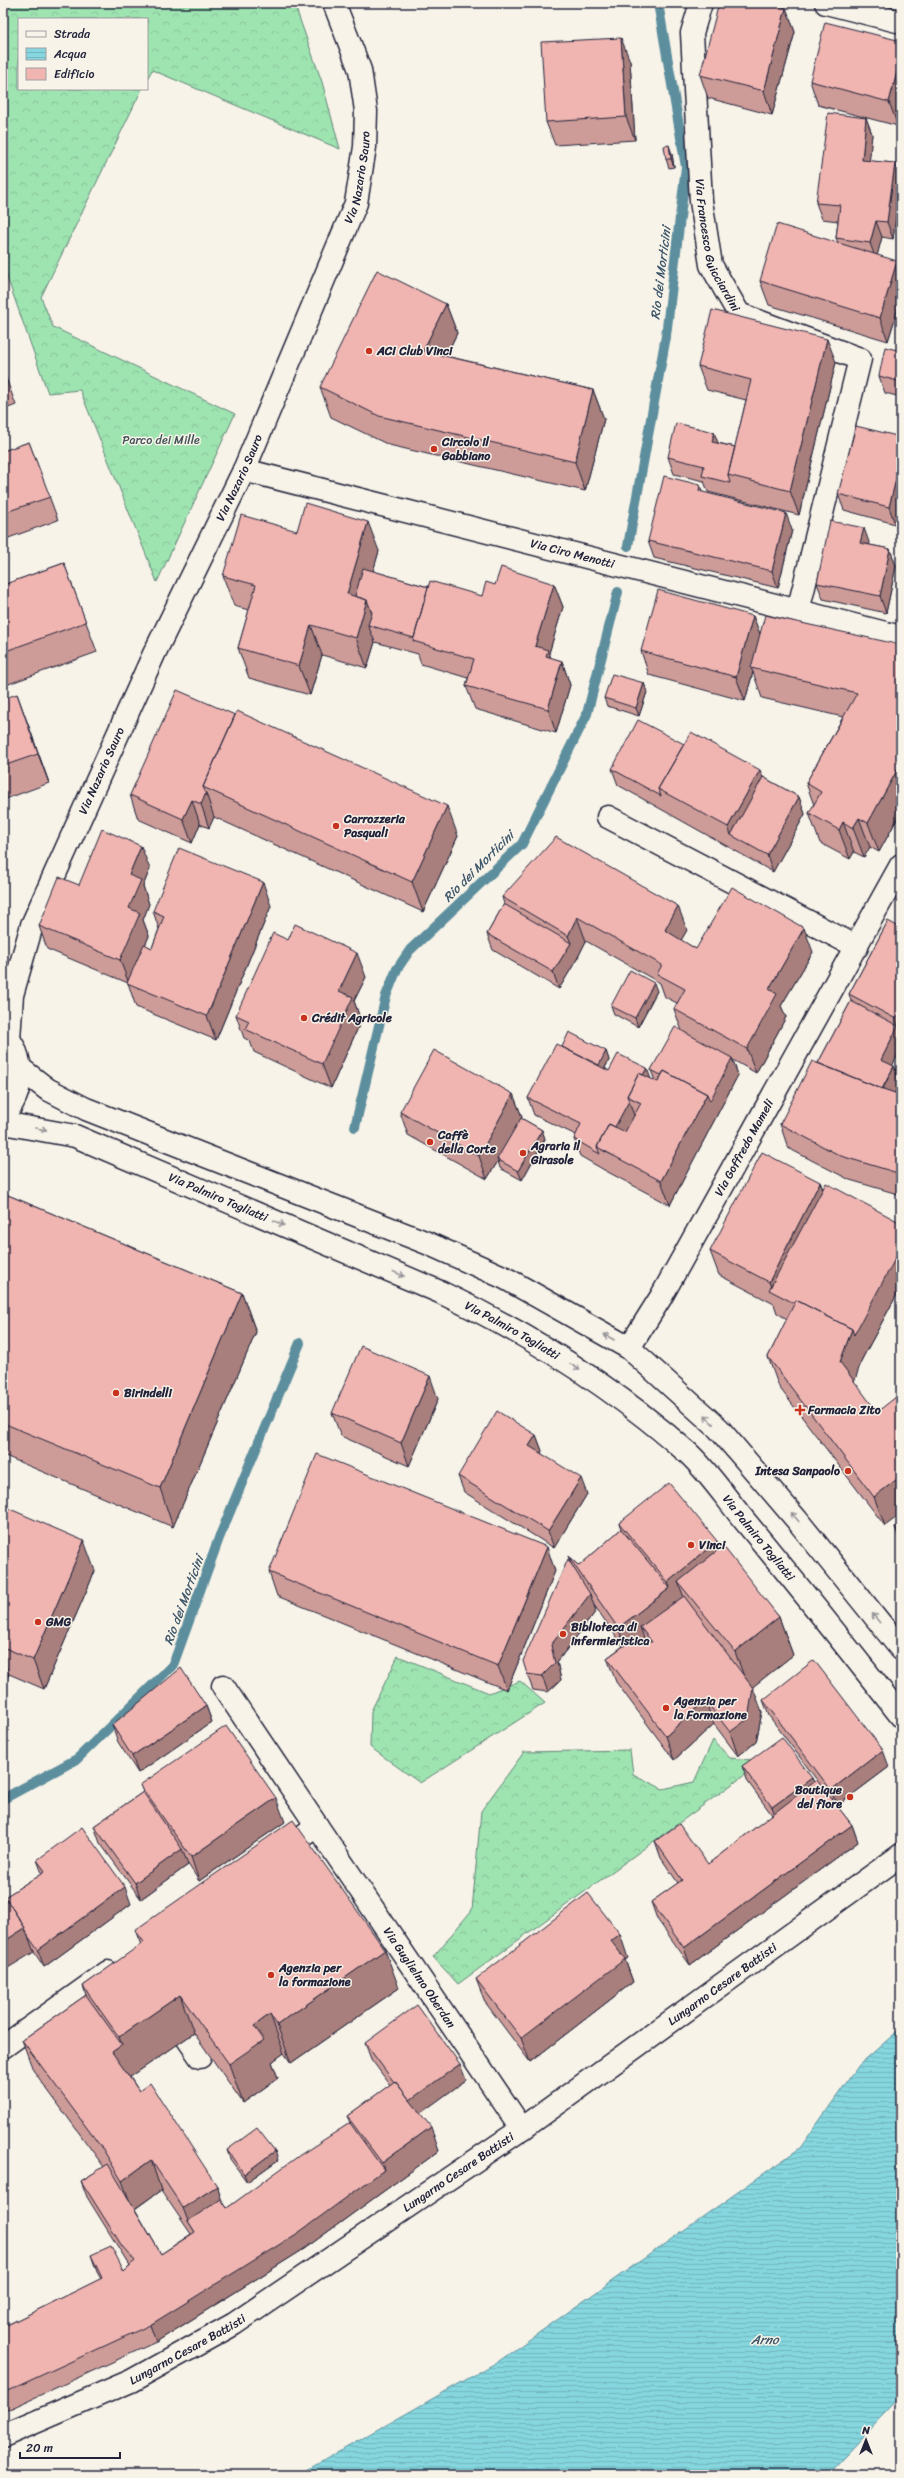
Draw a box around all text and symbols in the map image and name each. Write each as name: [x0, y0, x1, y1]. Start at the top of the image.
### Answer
legend: [18, 18, 148, 90]
text: Strada: [54, 23, 91, 45]
text: Acqua: [53, 43, 87, 65]
text: Edificio: [54, 63, 94, 85]
street label: Via Nazario Sauro: [338, 131, 376, 227]
street label: Via Francesco Guicciardini: [689, 178, 747, 317]
water label: Rio dei Morticini: [643, 223, 678, 321]
place label: ACI Club Vinci: [376, 340, 453, 362]
marker: ACI Club Vinci: [364, 346, 374, 356]
park label: Parco dei Mille: [122, 429, 200, 451]
street label: Via Nazario Sauro: [210, 431, 269, 525]
place label: Circolo il Gabbiano: [441, 431, 491, 467]
marker: Circolo il Gabbiano: [429, 444, 439, 454]
street label: Via Ciro Menotti: [528, 532, 618, 575]
street label: Via Nazario Sauro: [72, 723, 131, 818]
place label: Carrozzeria Pasquali: [343, 808, 406, 844]
marker: Carrozzeria Pasquali: [331, 821, 341, 831]
water label: Rio dei Morticini: [437, 823, 521, 908]
place label: Crédit Agricole: [311, 1007, 393, 1029]
marker: Crédit Agricole: [299, 1013, 309, 1023]
street label: Via Goffredo Mameli: [708, 1094, 780, 1200]
place label: Caffè della Corte: [437, 1124, 497, 1160]
one-way arrow: [35, 1126, 48, 1134]
place label: Agraria il Girasole: [530, 1135, 581, 1171]
marker: Caffè della Corte: [425, 1137, 435, 1147]
marker: Agraria il Girasole: [518, 1148, 528, 1158]
street label: Via Palmiro Togliatti: [165, 1166, 272, 1229]
one-way arrow: [273, 1220, 285, 1227]
one-way arrow: [392, 1271, 404, 1278]
street label: Via Palmiro Togliatti: [461, 1295, 565, 1366]
one-way arrow: [603, 1332, 615, 1340]
one-way arrow: [569, 1363, 580, 1371]
place label: Birindelli: [124, 1382, 173, 1404]
marker: Birindelli: [111, 1388, 121, 1398]
place label: Farmacia Zito: [807, 1399, 881, 1421]
marker: Farmacia Zito: [795, 1405, 805, 1415]
one-way arrow: [704, 1415, 714, 1425]
place label: Intesa Sanpaolo: [754, 1460, 840, 1482]
marker: Intesa Sanpaolo: [843, 1466, 853, 1476]
street label: Via Palmiro Togliatti: [717, 1489, 801, 1586]
one-way arrow: [790, 1512, 799, 1523]
place label: Vinci: [699, 1534, 726, 1556]
marker: Vinci: [686, 1540, 696, 1550]
water label: Rio dei Morticini: [157, 1550, 211, 1648]
place label: GMG: [45, 1611, 72, 1633]
one-way arrow: [872, 1613, 881, 1624]
place label: Biblioteca di infermieristica: [571, 1616, 650, 1652]
marker: GMG: [33, 1617, 43, 1627]
marker: Biblioteca di infermieristica: [558, 1629, 568, 1639]
place label: Agenzia per la Formazione: [673, 1690, 747, 1726]
marker: Agenzia per la Formazione: [661, 1703, 671, 1713]
place label: Boutique del fiore: [795, 1779, 843, 1815]
marker: Boutique del fiore: [845, 1792, 855, 1802]
street label: Via Guglielmo Oberdan: [377, 1922, 462, 2033]
street label: Lungarno Cesare Battisti: [663, 1936, 782, 2031]
place label: Agenzia per la formazione: [278, 1957, 351, 1993]
marker: Agenzia per la formazione: [266, 1970, 276, 1980]
street label: Lungarno Cesare Battisti: [398, 2126, 519, 2218]
street label: Lungarno Cesare Battisti: [125, 2308, 251, 2391]
water label: Arno: [750, 2328, 780, 2351]
north arrow: [846, 2420, 886, 2460]
text: N: [861, 2421, 870, 2440]
scale bar: [20, 2434, 120, 2460]
text: 20 m: [26, 2437, 53, 2459]

